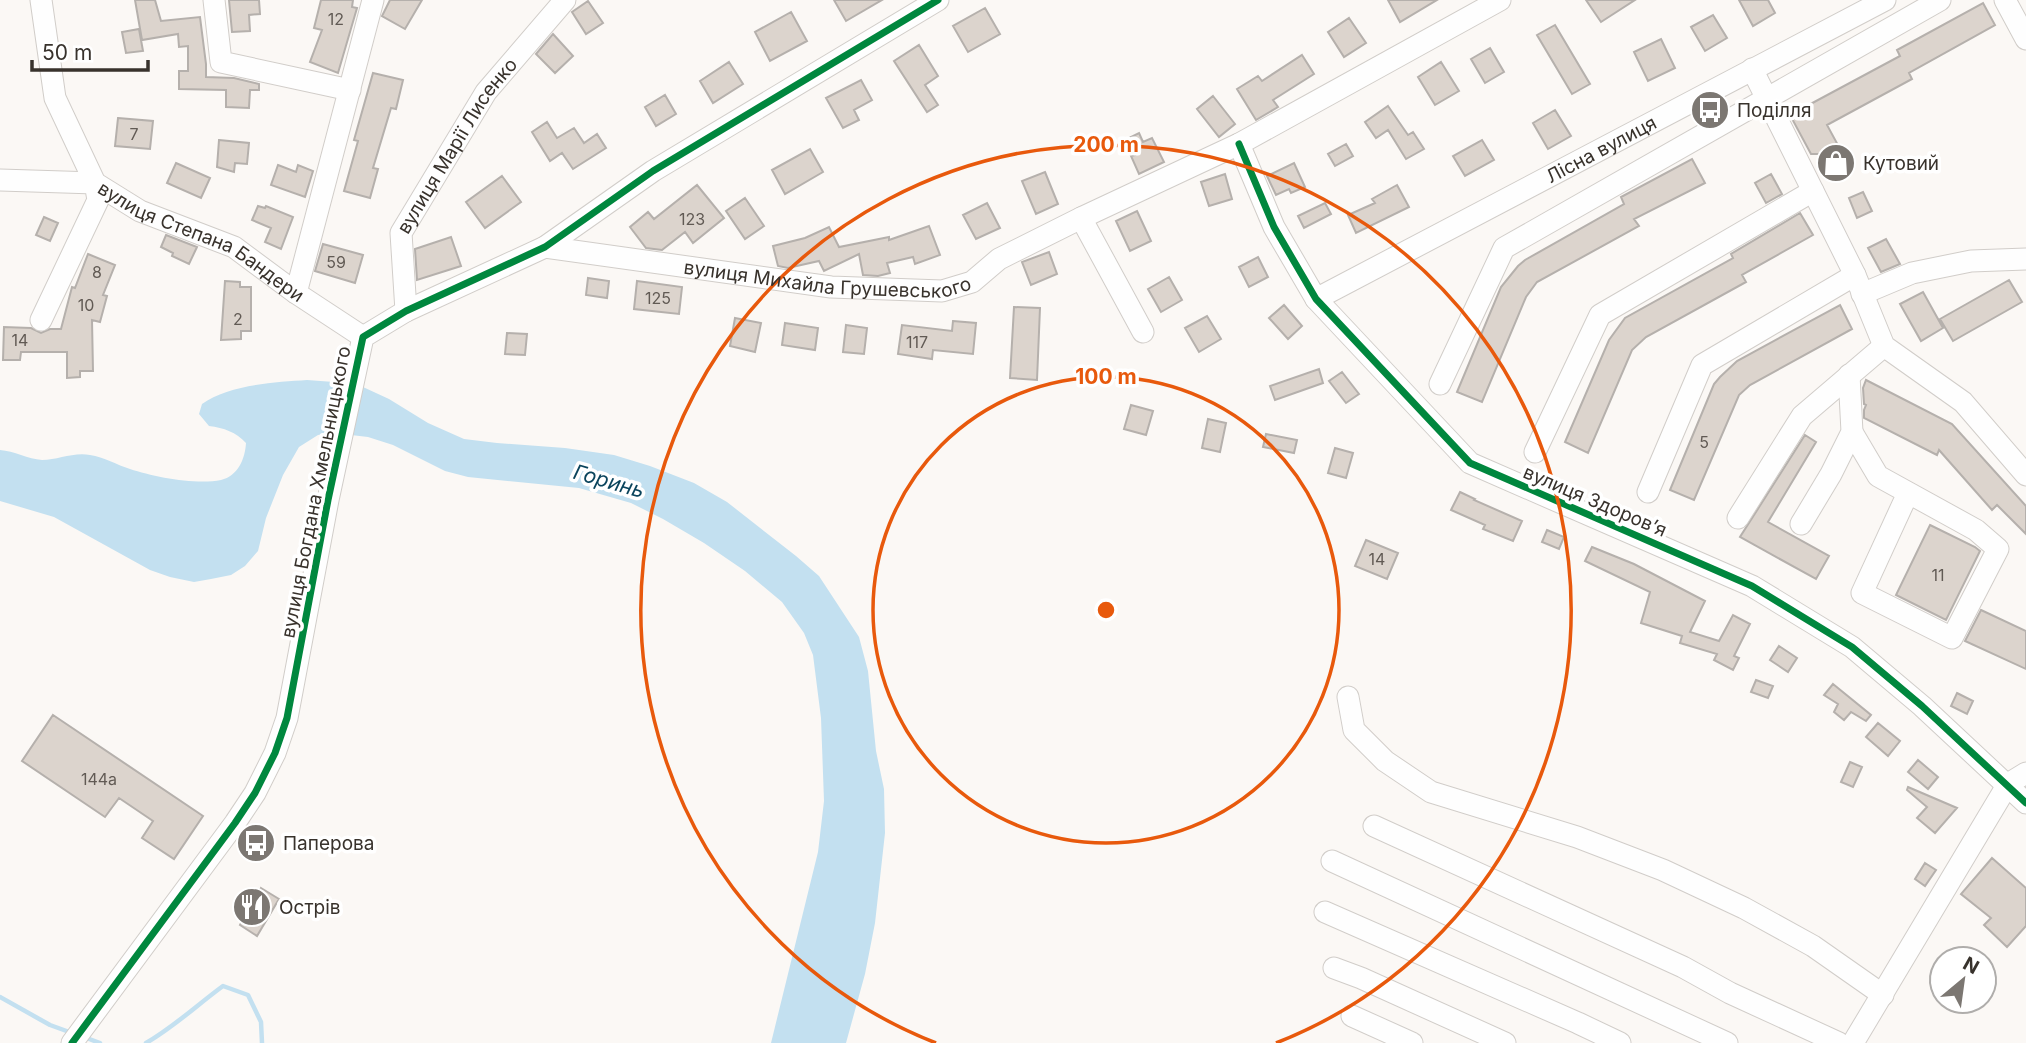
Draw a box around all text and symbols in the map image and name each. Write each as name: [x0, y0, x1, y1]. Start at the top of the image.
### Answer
house number: 12: [328, 9, 344, 29]
scale bar: [32, 28, 147, 72]
text: 50 m: [42, 40, 92, 65]
street label: вулиця Марії Лисенко: [392, 53, 522, 238]
bus stop icon: Поділля: [1689, 89, 1731, 131]
place label: Поділля: [1737, 99, 1811, 122]
street label: Лісна вулиця: [1542, 111, 1660, 188]
house number: 7: [129, 124, 139, 144]
text: 200 m: [1073, 132, 1139, 157]
shop icon: Кутовий: [1815, 142, 1857, 184]
place label: Кутовий: [1863, 152, 1939, 175]
street label: вулиця Степана Бандери: [94, 176, 309, 307]
house number: 123: [679, 209, 705, 229]
house number: 59: [326, 252, 346, 272]
street label: вулиця Михайла Грушевського: [682, 255, 974, 302]
house number: 8: [92, 262, 102, 282]
house number: 125: [645, 288, 671, 308]
house number: 10: [78, 295, 94, 315]
house number: 2: [233, 309, 243, 329]
house number: 14: [12, 330, 28, 350]
house number: 117: [906, 332, 928, 352]
street label: вулиця Богдана Хмельницького: [276, 344, 356, 640]
text: 100 m: [1075, 364, 1137, 389]
house number: 5: [1699, 432, 1709, 452]
water label: Горинь: [571, 459, 647, 503]
street label: вулиця Здоровʼя: [1520, 460, 1670, 542]
house number: 14: [1369, 549, 1385, 569]
house number: 11: [1931, 565, 1945, 585]
centre of rings: [1094, 598, 1118, 622]
house number: 144а: [81, 769, 117, 789]
bus stop icon: Паперова: [235, 822, 277, 864]
place label: Паперова: [283, 832, 374, 855]
restaurant icon: Острів: [231, 886, 273, 928]
place label: Острів: [279, 896, 341, 919]
north arrow: [1928, 945, 1998, 1015]
text: N: [1959, 952, 1983, 979]

